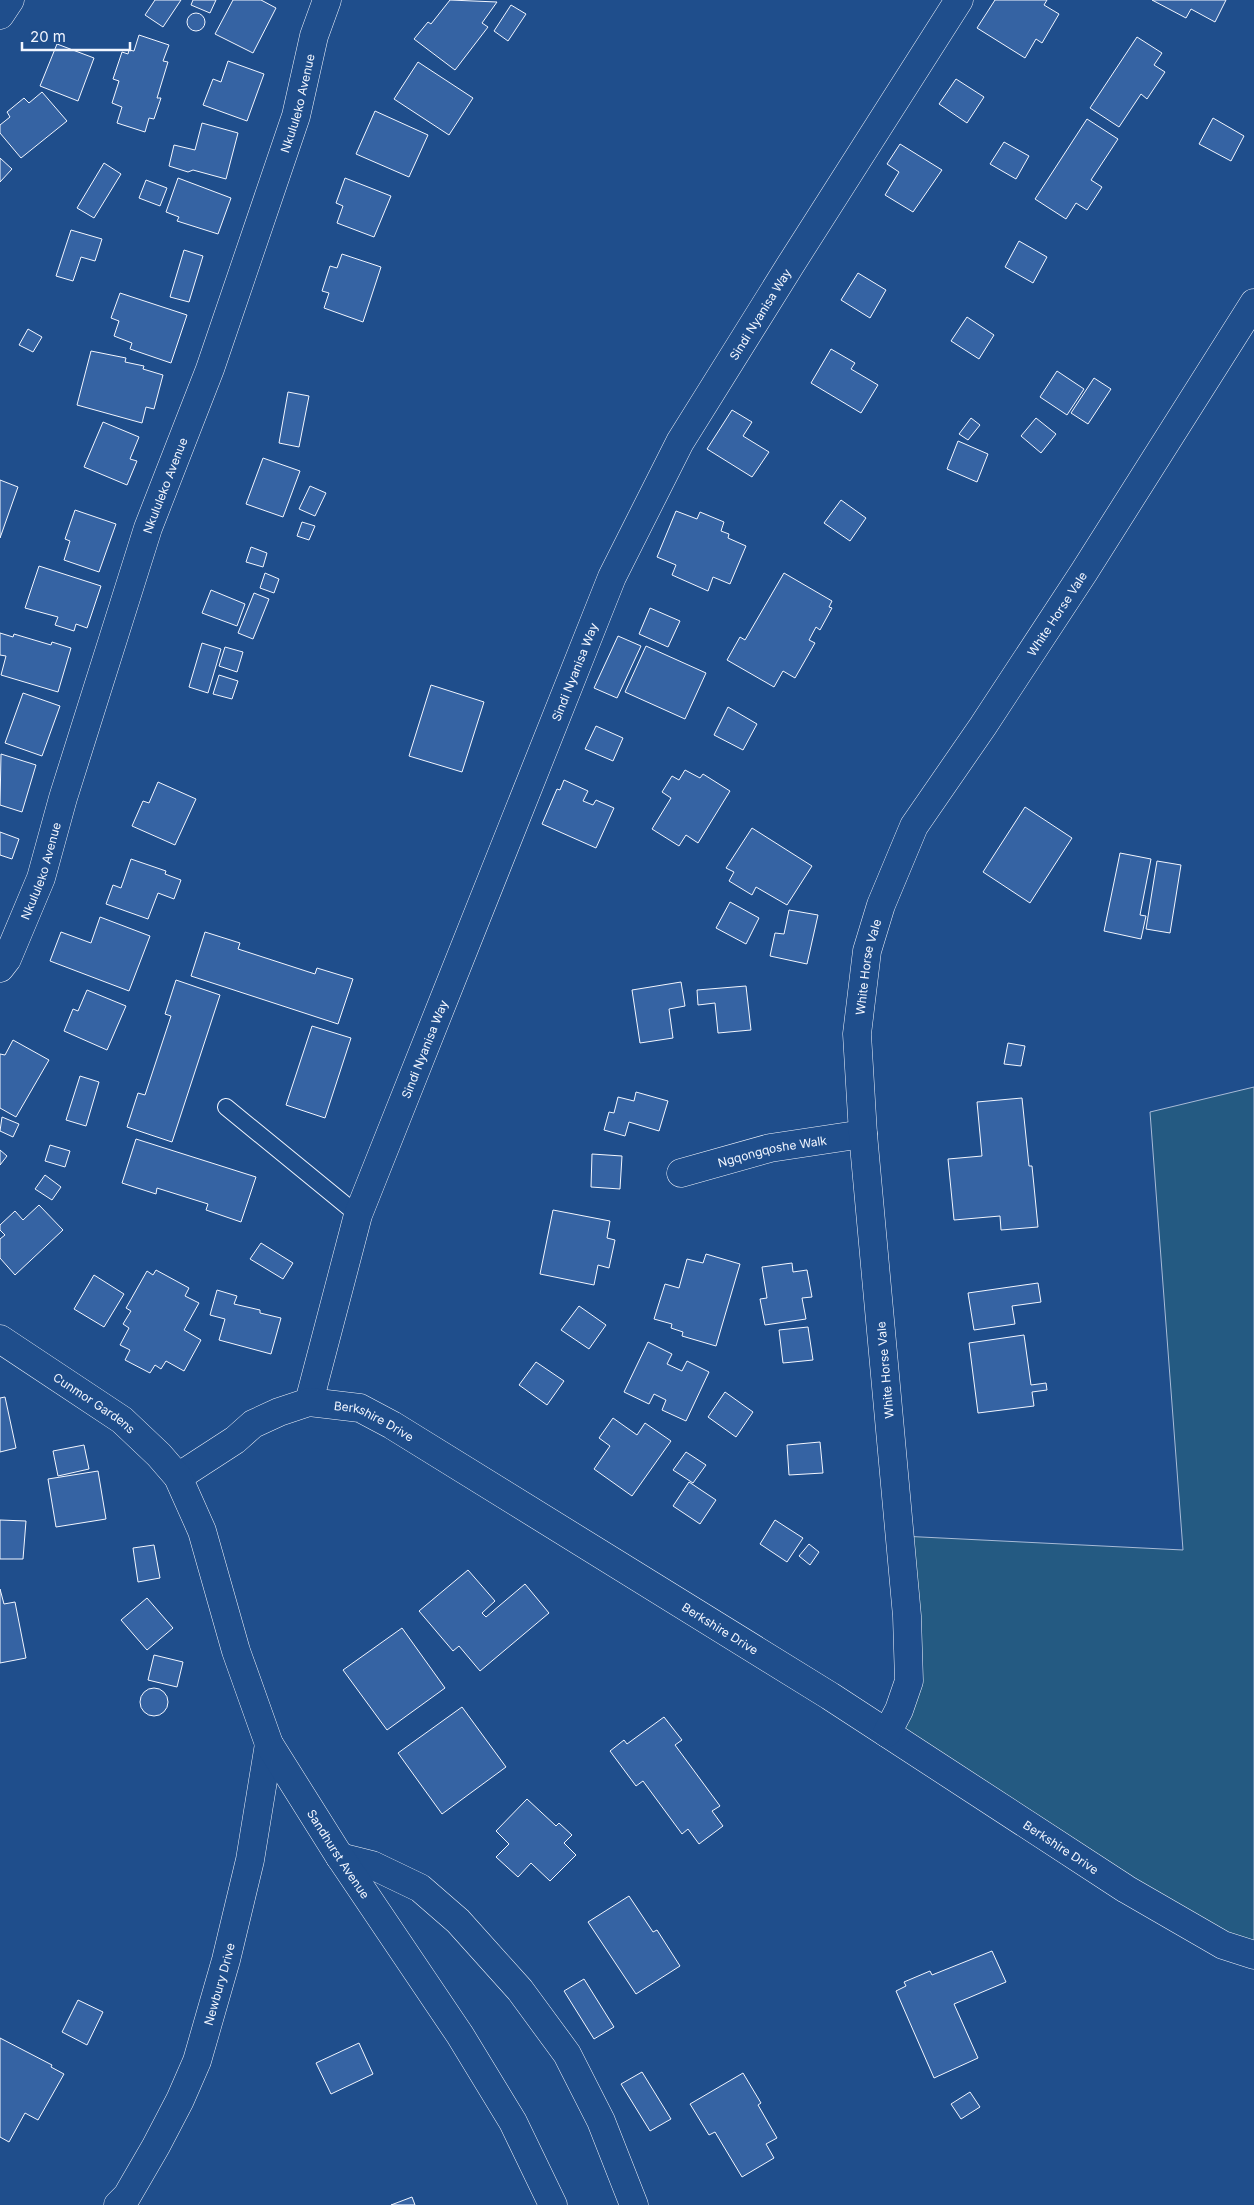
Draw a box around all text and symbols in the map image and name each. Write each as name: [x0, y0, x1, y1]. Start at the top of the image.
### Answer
scale bar: [22, 20, 130, 52]
text: 20 m: [30, 27, 66, 46]
street label: Nkululeko Avenue: [277, 52, 317, 154]
street label: Sindi Nyanisa Way: [726, 265, 794, 362]
street label: Nkululeko Avenue: [139, 435, 190, 535]
street label: White Horse Vale: [1024, 569, 1090, 659]
street label: Sindi Nyanisa Way: [548, 620, 601, 723]
street label: Nkululeko Avenue: [17, 820, 64, 922]
street label: White Horse Vale: [852, 917, 884, 1016]
street label: Sindi Nyanisa Way: [398, 997, 451, 1100]
street label: Ngqongqoshe Walk: [716, 1132, 828, 1170]
street label: White Horse Vale: [873, 1321, 897, 1419]
street label: Cunmor Gardens: [51, 1369, 139, 1436]
street label: Berkshire Drive: [333, 1397, 417, 1444]
street label: Berkshire Drive: [679, 1599, 761, 1657]
street label: Sandhurst Avenue: [304, 1806, 373, 1901]
street label: Berkshire Drive: [1021, 1817, 1102, 1877]
street label: Newbury Drive: [200, 1941, 237, 2027]

